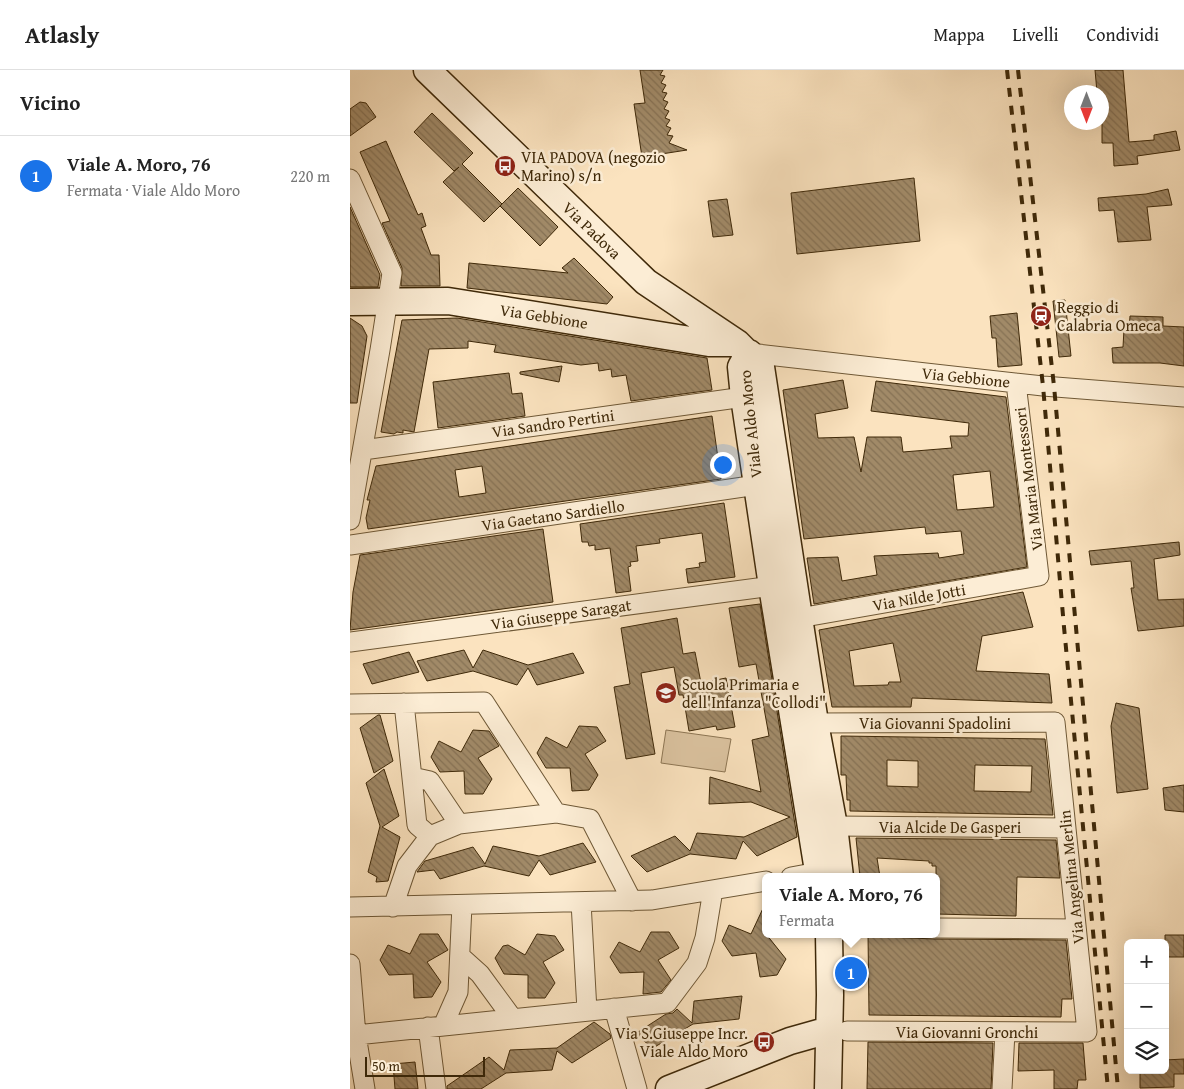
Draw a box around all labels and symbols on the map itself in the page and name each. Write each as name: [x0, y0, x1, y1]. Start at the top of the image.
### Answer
north arrow: [1064, 85, 1109, 130]
place label: VIA PADOVA (negozio Marino) s/n: [521, 145, 666, 187]
bus stop icon: VIA PADOVA (negozio Marino) s/n: [493, 154, 517, 178]
street label: Via Padova: [557, 196, 627, 265]
place label: Reggio di Calabria Omeca: [1057, 295, 1161, 337]
street label: Via Gebbione: [498, 297, 590, 335]
station icon: Reggio di Calabria Omeca: [1029, 304, 1053, 328]
street label: Via Gebbione: [921, 360, 1011, 394]
street label: Viale Aldo Moro: [732, 369, 768, 479]
street label: Via Sandro Pertini: [490, 402, 616, 443]
street label: Via Maria Montessori: [1007, 405, 1049, 552]
your location: [710, 452, 736, 478]
street label: Via Gaetano Sardiello: [480, 493, 626, 537]
street label: Via Nilde Jotti: [871, 577, 968, 617]
street label: Via Giuseppe Saragat: [489, 592, 633, 636]
place label: Scuola Primaria e dell'Infanza "Collodi": [682, 672, 826, 714]
school or university icon: Scuola Primaria e dell'Infanza "Collodi": [654, 681, 678, 705]
street label: Via Giovanni Spadolini: [859, 711, 1012, 735]
street label: Via Angelina Merlin: [1052, 809, 1090, 945]
street label: Via Alcide De Gasperi: [879, 815, 1022, 839]
pin: 1: [835, 954, 867, 992]
street label: Via Giovanni Gronchi: [896, 1020, 1039, 1044]
place label: Via S.Giuseppe Incr. Viale Aldo Moro: [615, 1021, 748, 1063]
bus stop icon: Via S.Giuseppe Incr. Viale Aldo Moro: [752, 1030, 776, 1054]
scale bar: [365, 1054, 485, 1077]

